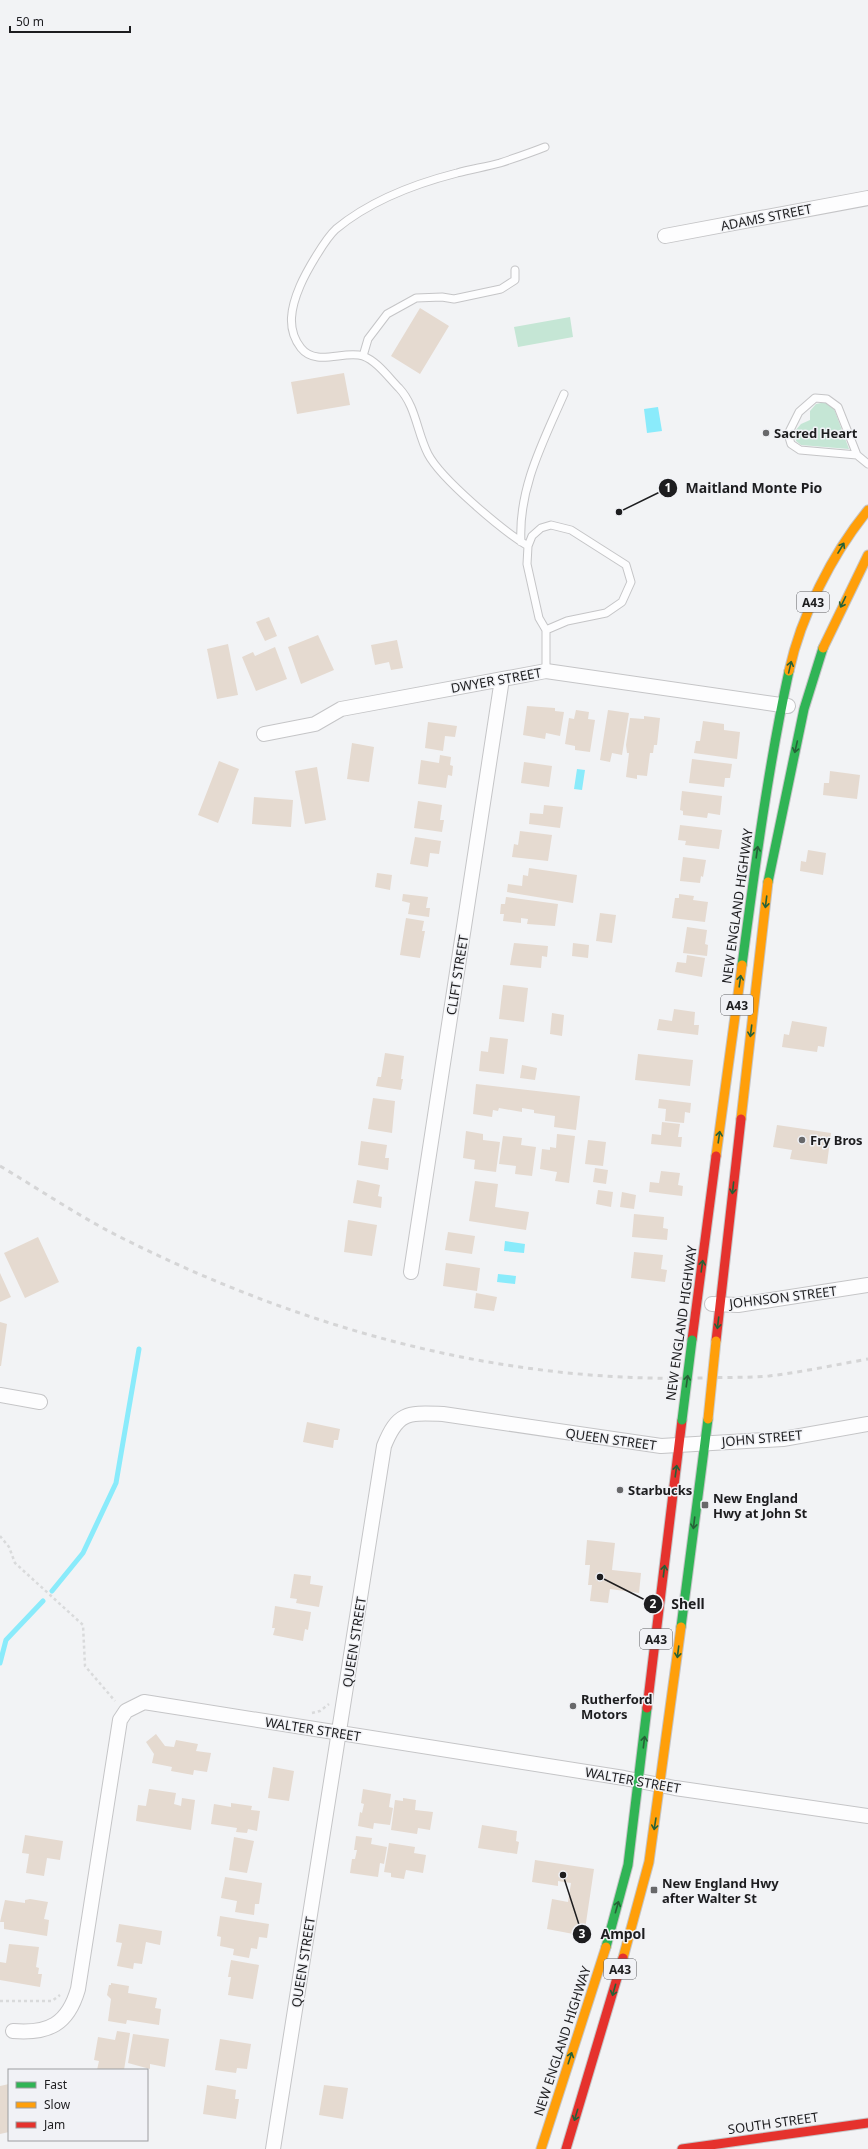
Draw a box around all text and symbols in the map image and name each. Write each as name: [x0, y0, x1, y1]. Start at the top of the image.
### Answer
scale bar: [10, 8, 130, 34]
text: 50 m: [16, 13, 44, 30]
street label: ADAMS STREET: [719, 199, 814, 235]
place label: Sacred Heart: [774, 424, 858, 442]
marker: Sacred Heart: [761, 428, 771, 438]
callout: Maitland Monte Pio: [658, 475, 831, 501]
text: Maitland Monte Pio: [686, 478, 823, 497]
text: 1: [665, 479, 671, 496]
one-way arrow: [838, 542, 846, 554]
road number: A43: [797, 592, 829, 612]
one-way arrow: [839, 596, 846, 608]
one-way arrow: [786, 661, 794, 674]
street label: DWYER STREET: [449, 663, 543, 697]
one-way arrow: [791, 740, 799, 753]
street label: NEW ENGLAND HIGHWAY: [717, 827, 757, 985]
one-way arrow: [753, 846, 761, 859]
one-way arrow: [762, 895, 770, 908]
street label: CLIFT STREET: [442, 933, 472, 1016]
one-way arrow: [736, 975, 744, 988]
road number: A43: [721, 995, 753, 1015]
one-way arrow: [747, 1024, 754, 1037]
one-way arrow: [715, 1131, 723, 1144]
place label: Fry Bros: [810, 1131, 863, 1149]
marker: Fry Bros: [797, 1135, 807, 1145]
one-way arrow: [729, 1181, 737, 1194]
street label: NEW ENGLAND HIGHWAY: [661, 1244, 701, 1402]
one-way arrow: [698, 1260, 706, 1273]
street label: JOHNSON STREET: [726, 1281, 838, 1313]
one-way arrow: [714, 1316, 722, 1329]
one-way arrow: [683, 1375, 691, 1388]
street label: QUEEN STREET: [564, 1424, 658, 1454]
street label: JOHN STREET: [719, 1425, 804, 1451]
one-way arrow: [672, 1465, 680, 1478]
place label: Starbucks: [628, 1481, 692, 1499]
marker: Starbucks: [615, 1485, 625, 1495]
place label: New England Hwy at John St: [713, 1489, 808, 1522]
marker: New England Hwy at John St: [700, 1500, 710, 1510]
one-way arrow: [690, 1516, 698, 1529]
one-way arrow: [660, 1565, 668, 1578]
callout: Shell: [643, 1591, 713, 1617]
text: Shell: [671, 1594, 705, 1613]
street label: QUEEN STREET: [338, 1595, 370, 1689]
text: 2: [650, 1595, 657, 1612]
road number: A43: [640, 1629, 672, 1649]
one-way arrow: [674, 1645, 682, 1658]
place label: Rutherford Motors: [581, 1690, 653, 1723]
marker: Rutherford Motors: [568, 1701, 578, 1711]
street label: WALTER STREET: [264, 1713, 363, 1746]
one-way arrow: [640, 1736, 648, 1749]
street label: WALTER STREET: [584, 1763, 683, 1797]
one-way arrow: [651, 1817, 659, 1830]
place label: New England Hwy after Walter St: [662, 1874, 779, 1907]
marker: New England Hwy after Walter St: [649, 1885, 659, 1895]
one-way arrow: [614, 1901, 621, 1914]
street label: QUEEN STREET: [287, 1915, 319, 2009]
callout: Ampol: [572, 1921, 653, 1947]
text: Ampol: [600, 1924, 646, 1943]
text: 3: [579, 1925, 586, 1942]
road number: A43: [604, 1959, 636, 1979]
street label: NEW ENGLAND HIGHWAY: [529, 1963, 595, 2118]
one-way arrow: [610, 1984, 617, 1997]
one-way arrow: [567, 2052, 574, 2065]
legend: [8, 2069, 148, 2141]
text: Fast: [44, 2076, 68, 2093]
text: Slow: [44, 2096, 71, 2113]
one-way arrow: [572, 2108, 579, 2121]
street label: SOUTH STREET: [727, 2108, 820, 2138]
text: Jam: [43, 2116, 65, 2133]

